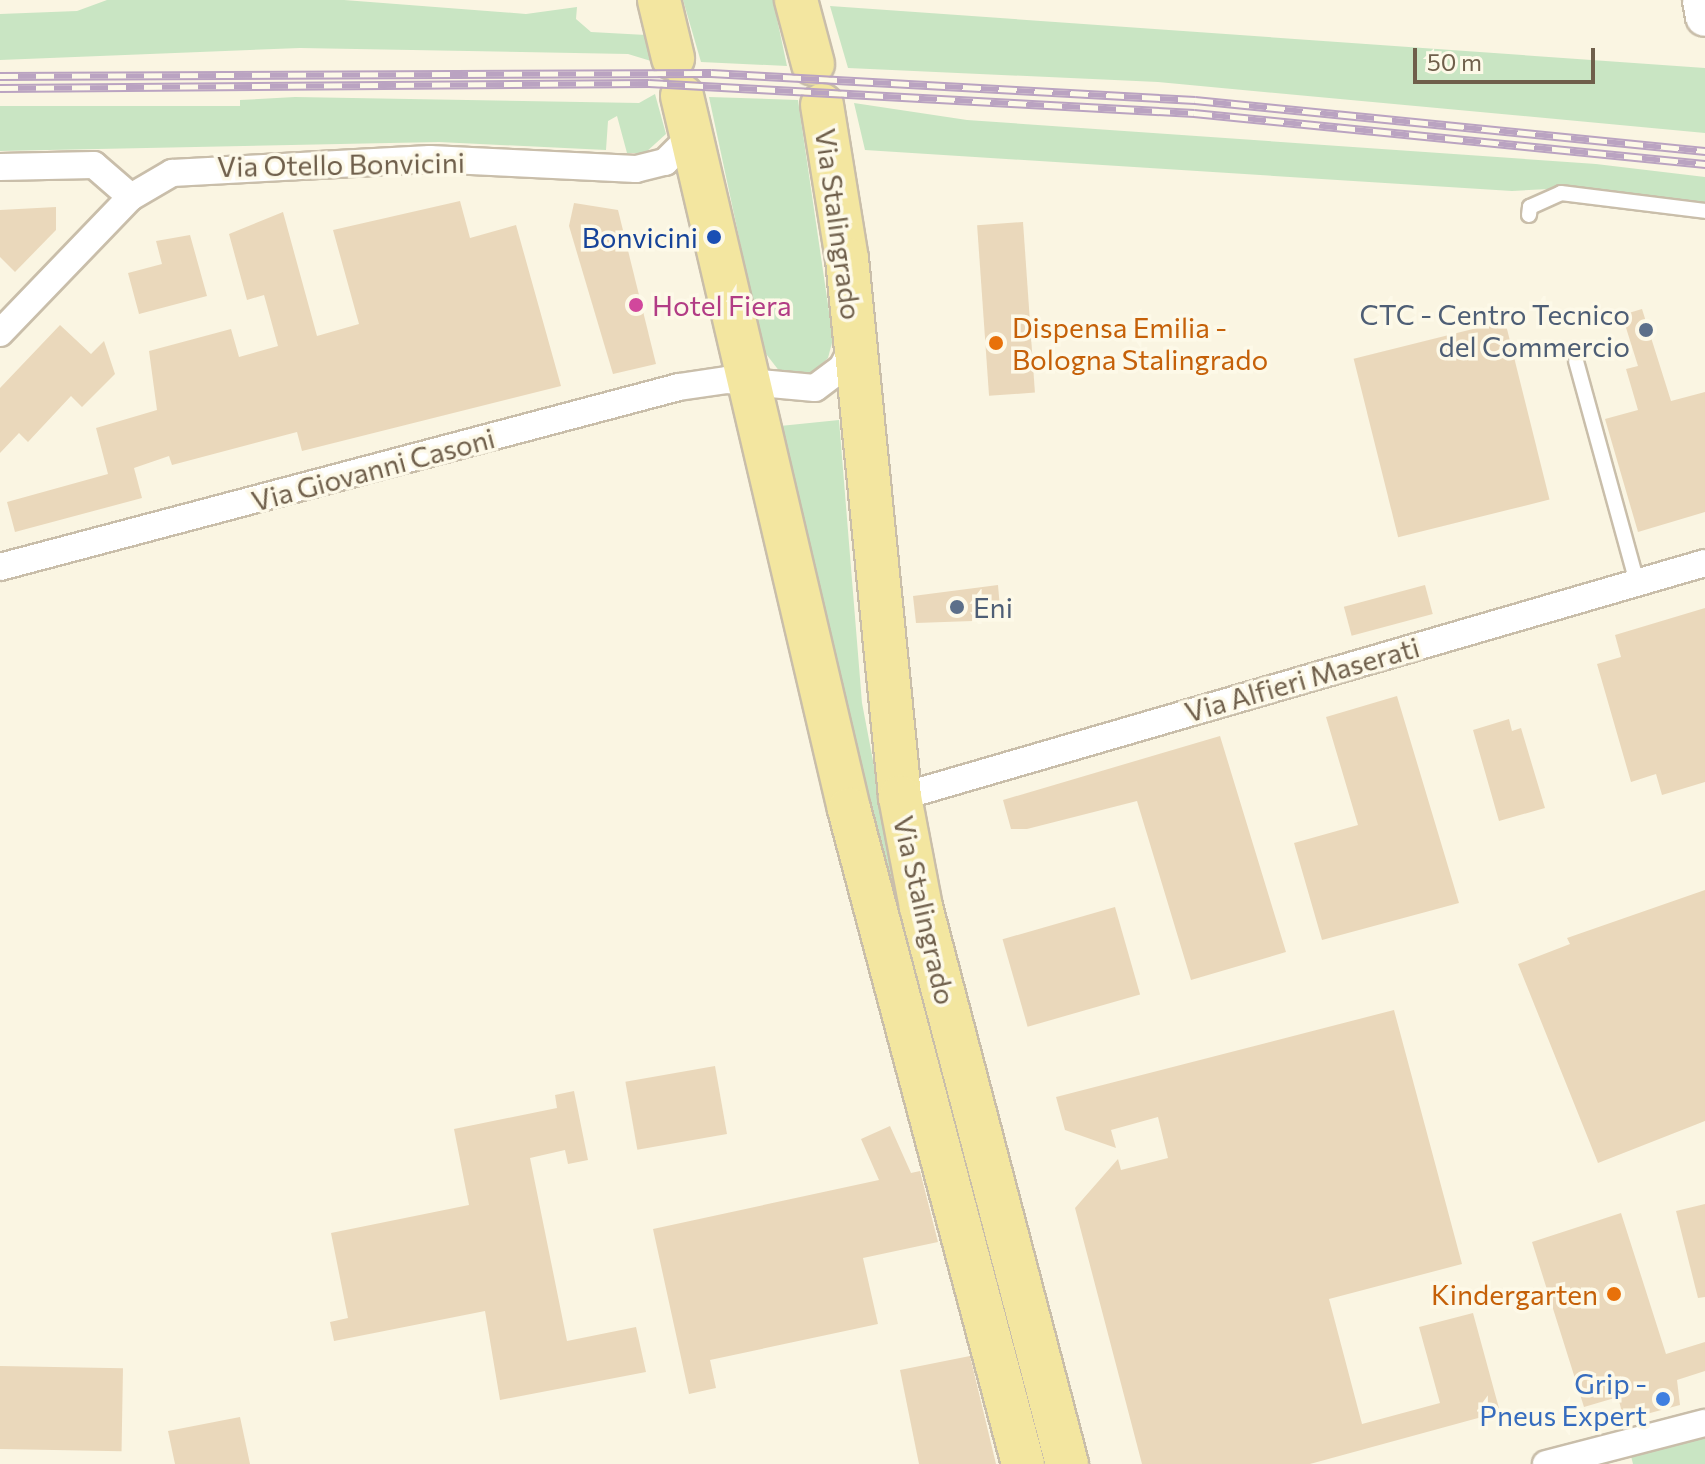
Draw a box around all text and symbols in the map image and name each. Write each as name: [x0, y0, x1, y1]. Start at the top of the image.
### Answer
scale bar: [1417, 32, 1599, 82]
text: 50 m: [1427, 47, 1482, 76]
street label: Via Stalingrado: [809, 126, 869, 322]
street label: Via Otello Bonvicini: [217, 145, 465, 183]
place label: Bonvicini: [582, 220, 698, 254]
marker: Bonvicini: [705, 228, 723, 246]
place label: Hotel Fiera: [652, 288, 792, 322]
marker: Hotel Fiera: [627, 296, 645, 314]
place label: CTC - Centro Tecnico del Commercio: [1360, 297, 1630, 363]
place label: Dispensa Emilia - Bologna Stalingrado: [1012, 310, 1268, 376]
marker: CTC - Centro Tecnico del Commercio: [1637, 321, 1655, 339]
marker: Dispensa Emilia - Bologna Stalingrado: [987, 334, 1005, 352]
street label: Via Giovanni Casoni: [248, 420, 498, 518]
place label: Eni: [973, 590, 1013, 624]
marker: Eni: [948, 598, 966, 616]
street label: Via Alfieri Maserati: [1181, 629, 1423, 729]
street label: Via Stalingrado: [887, 812, 963, 1008]
place label: Kindergarten: [1431, 1277, 1598, 1311]
marker: Kindergarten: [1605, 1285, 1623, 1303]
place label: Grip - Pneus Expert: [1479, 1366, 1647, 1432]
marker: Grip - Pneus Expert: [1654, 1390, 1672, 1408]

